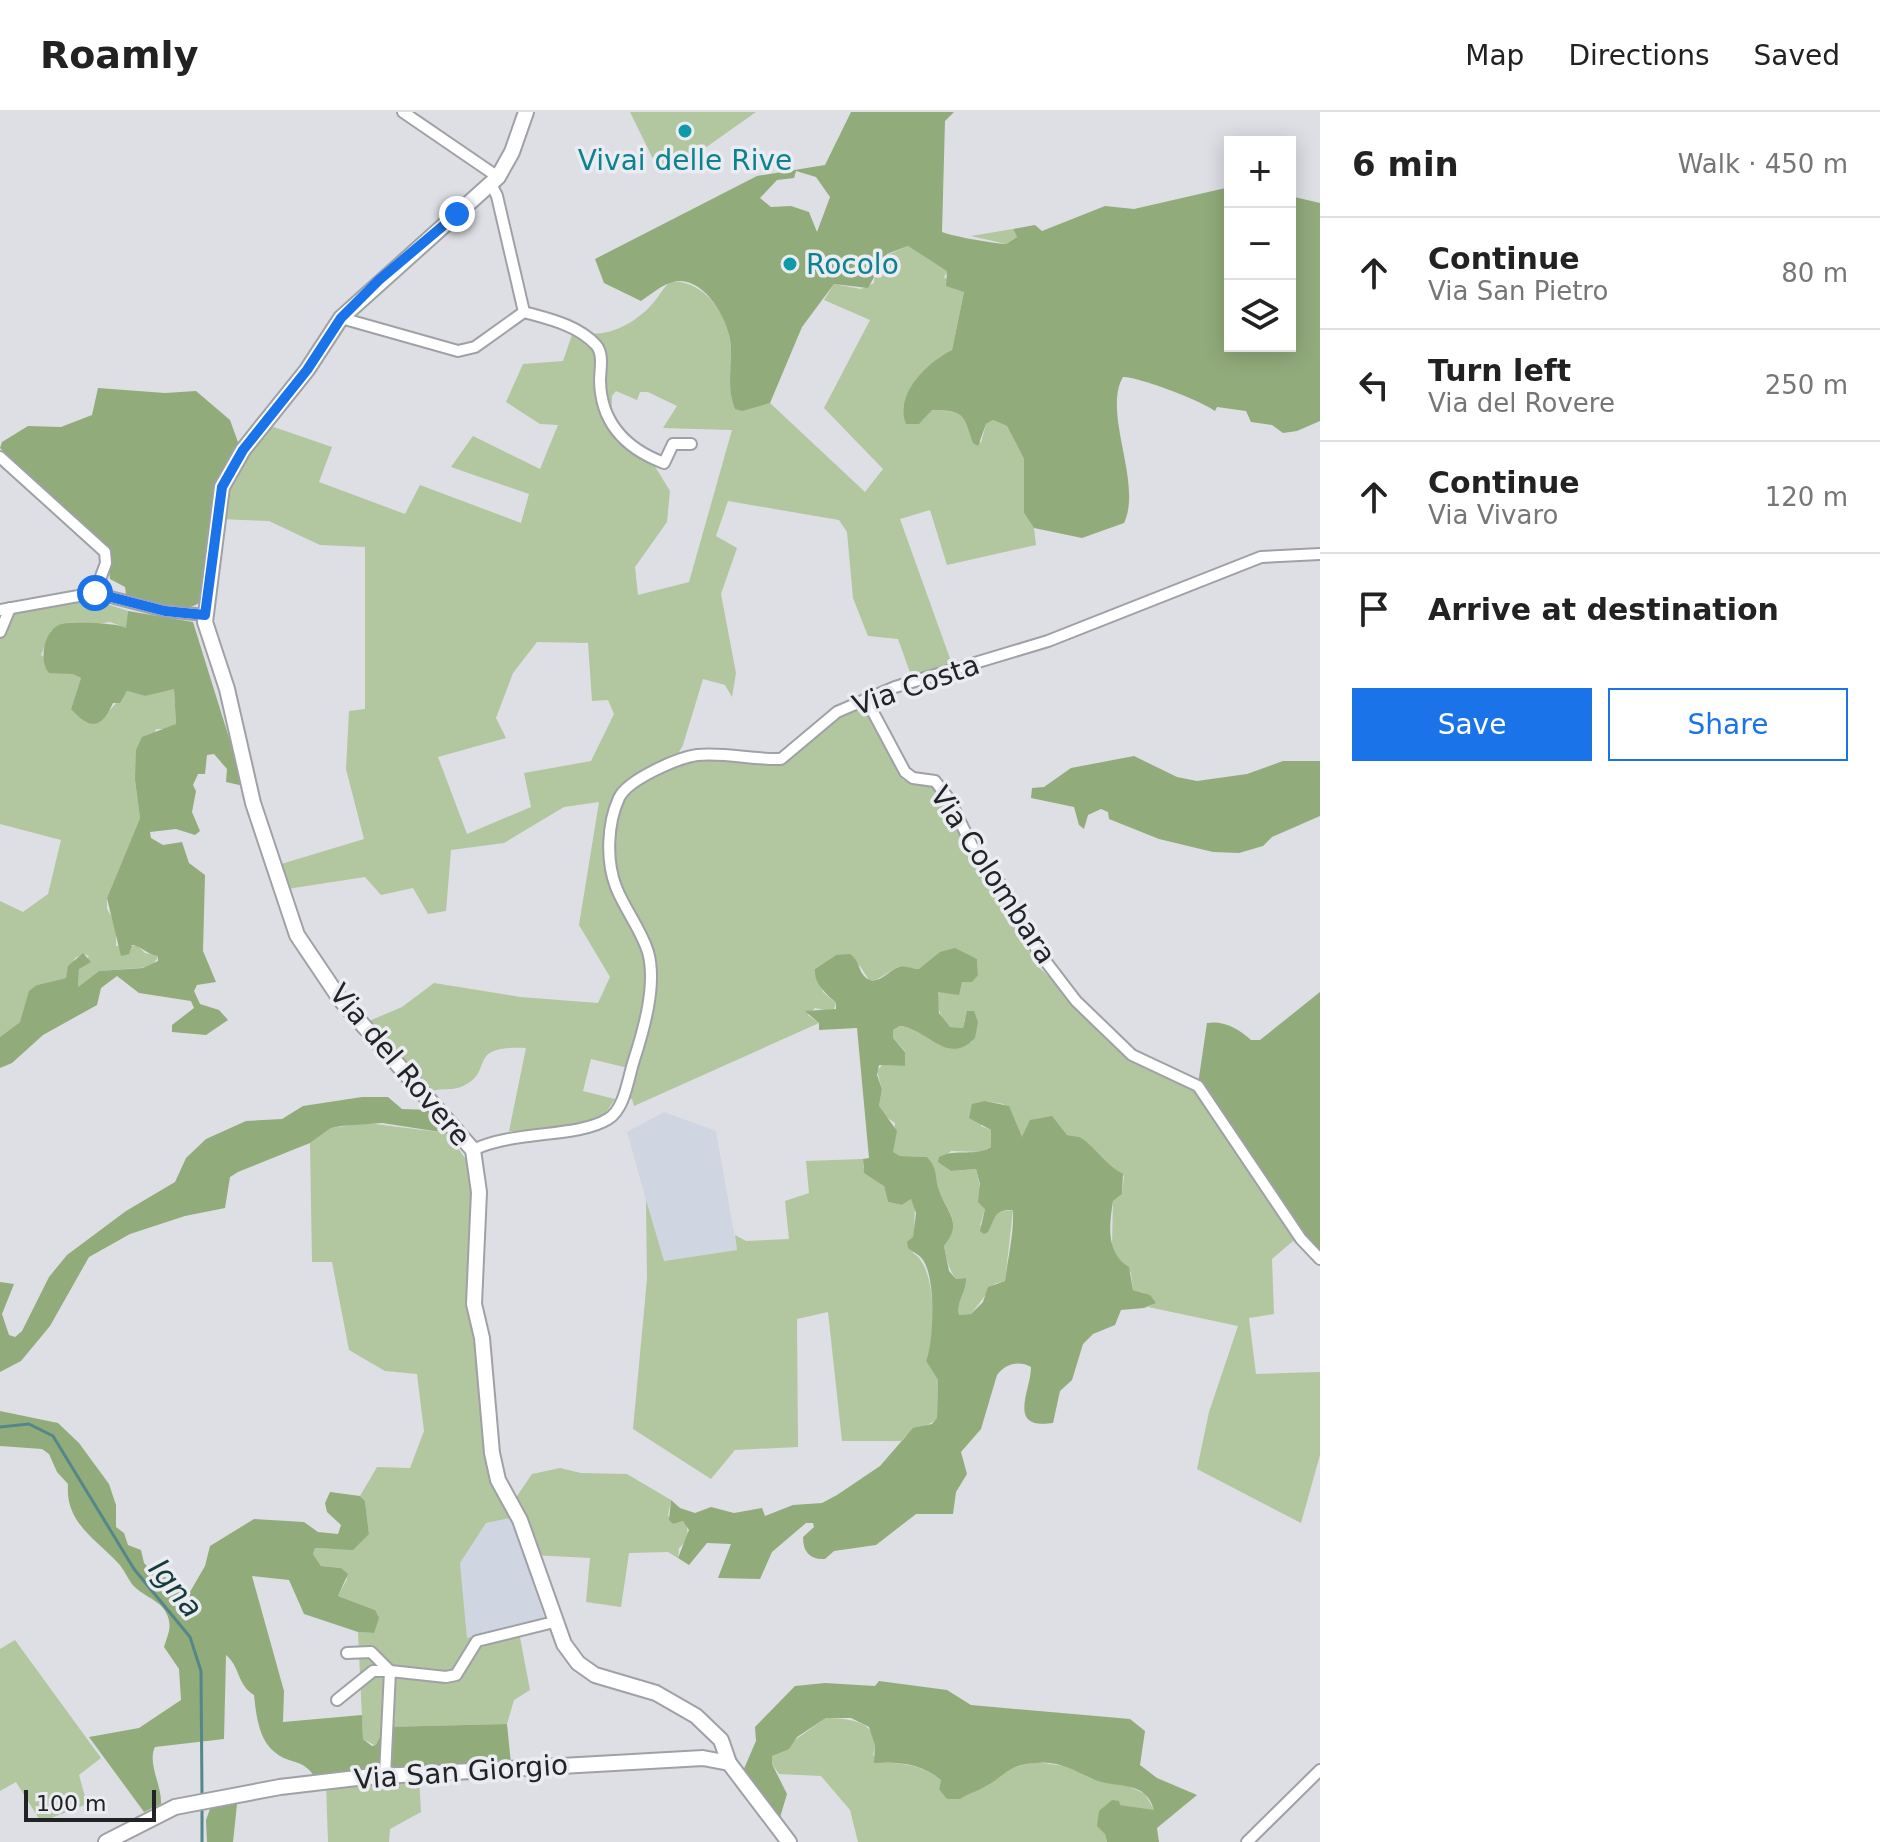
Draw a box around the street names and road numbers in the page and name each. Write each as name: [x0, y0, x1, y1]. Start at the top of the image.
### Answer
street label: Via Costa: [848, 648, 984, 722]
street label: Via Colombara: [923, 780, 1063, 970]
street label: Via del Rovere: [323, 977, 477, 1153]
street label: Via San Giorgio: [353, 1748, 569, 1796]

